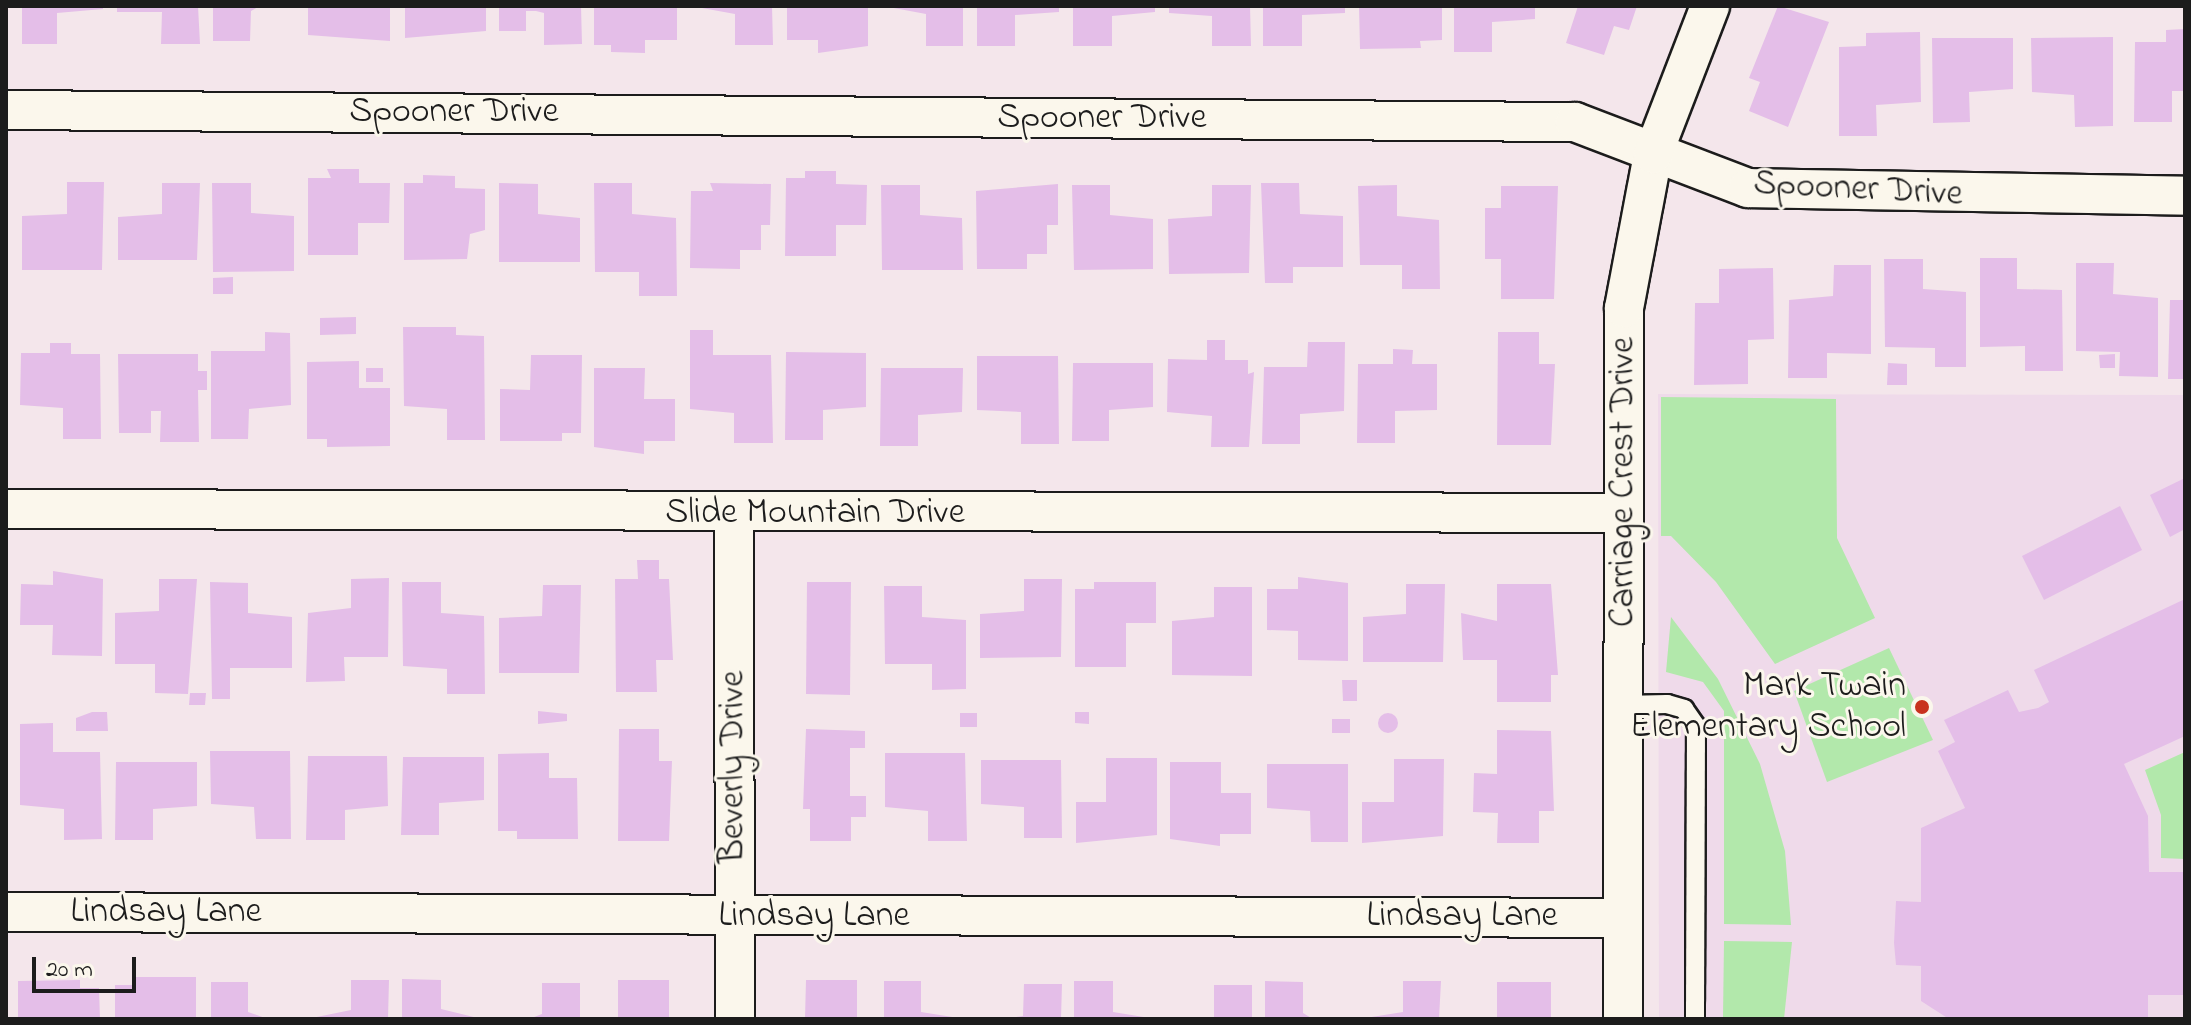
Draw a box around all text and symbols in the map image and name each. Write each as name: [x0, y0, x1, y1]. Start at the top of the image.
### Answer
street label: Spooner Drive: [349, 91, 559, 135]
street label: Spooner Drive: [997, 97, 1207, 141]
street label: Spooner Drive: [1752, 163, 1964, 217]
street label: Carriage Crest Drive: [1602, 337, 1646, 627]
street label: Slide Mountain Drive: [665, 492, 965, 536]
place label: Mark Twain Elementary School: [1630, 664, 1906, 749]
street label: Beverly Drive: [712, 671, 756, 863]
marker: Mark Twain Elementary School: [1913, 698, 1931, 716]
street label: Lindsay Lane: [70, 891, 262, 935]
street label: Lindsay Lane: [718, 895, 910, 939]
street label: Lindsay Lane: [1366, 895, 1558, 939]
scale bar: [36, 941, 140, 991]
text: 20 m: [46, 953, 93, 988]

